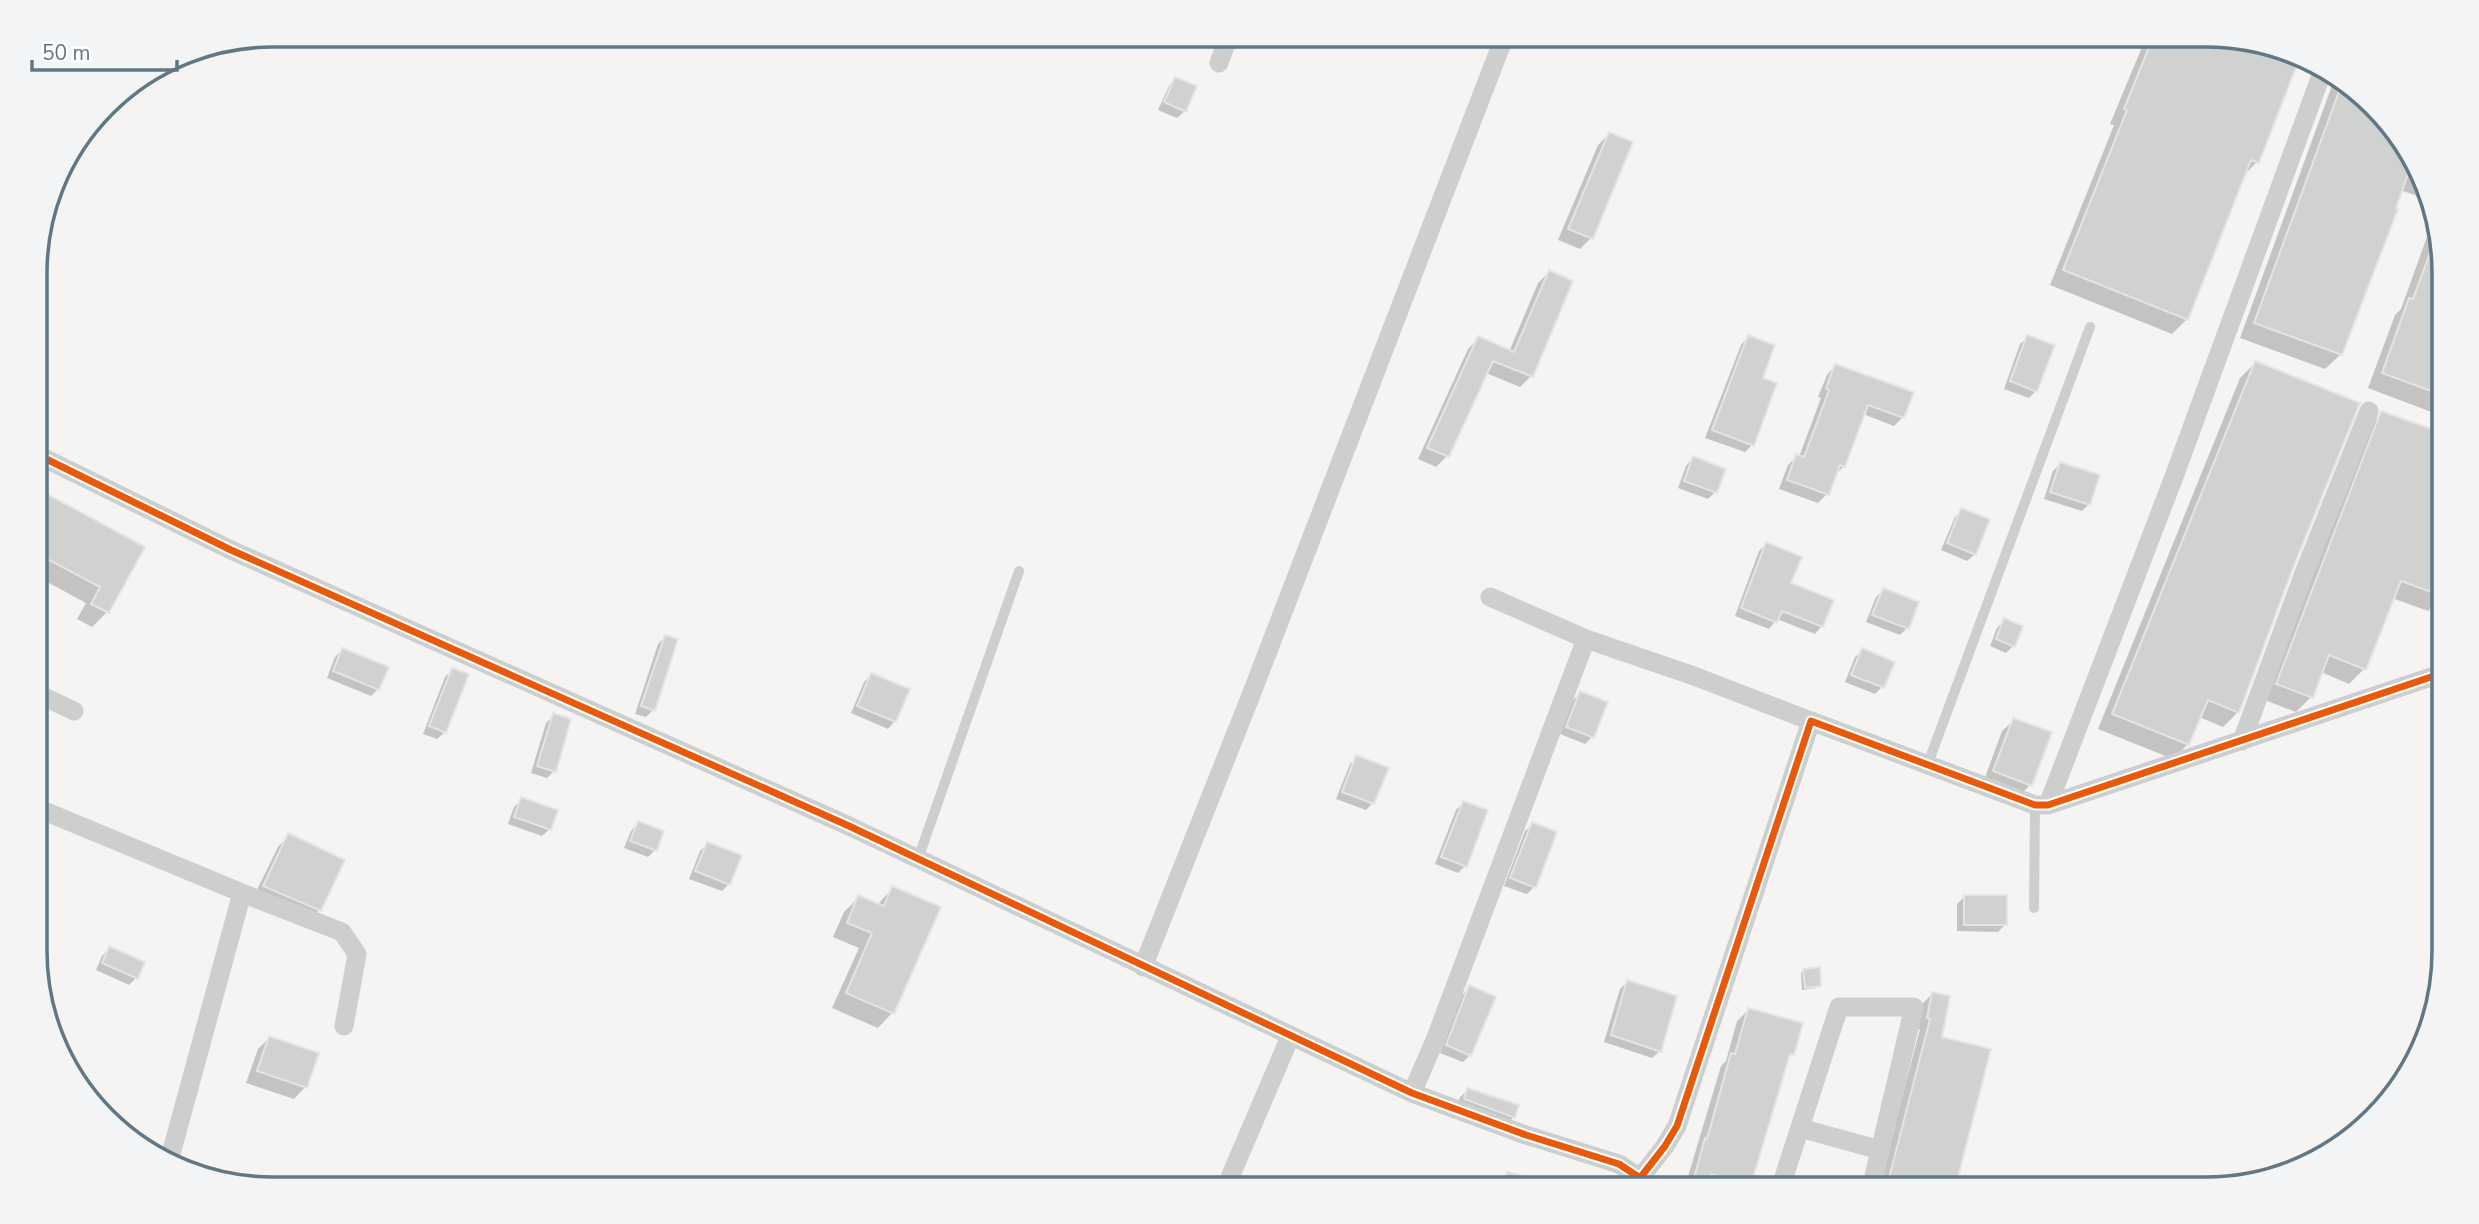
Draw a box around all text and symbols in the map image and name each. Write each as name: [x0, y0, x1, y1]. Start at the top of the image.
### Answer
scale bar: [32, 28, 177, 72]
text: 50 m: [42, 39, 91, 67]

